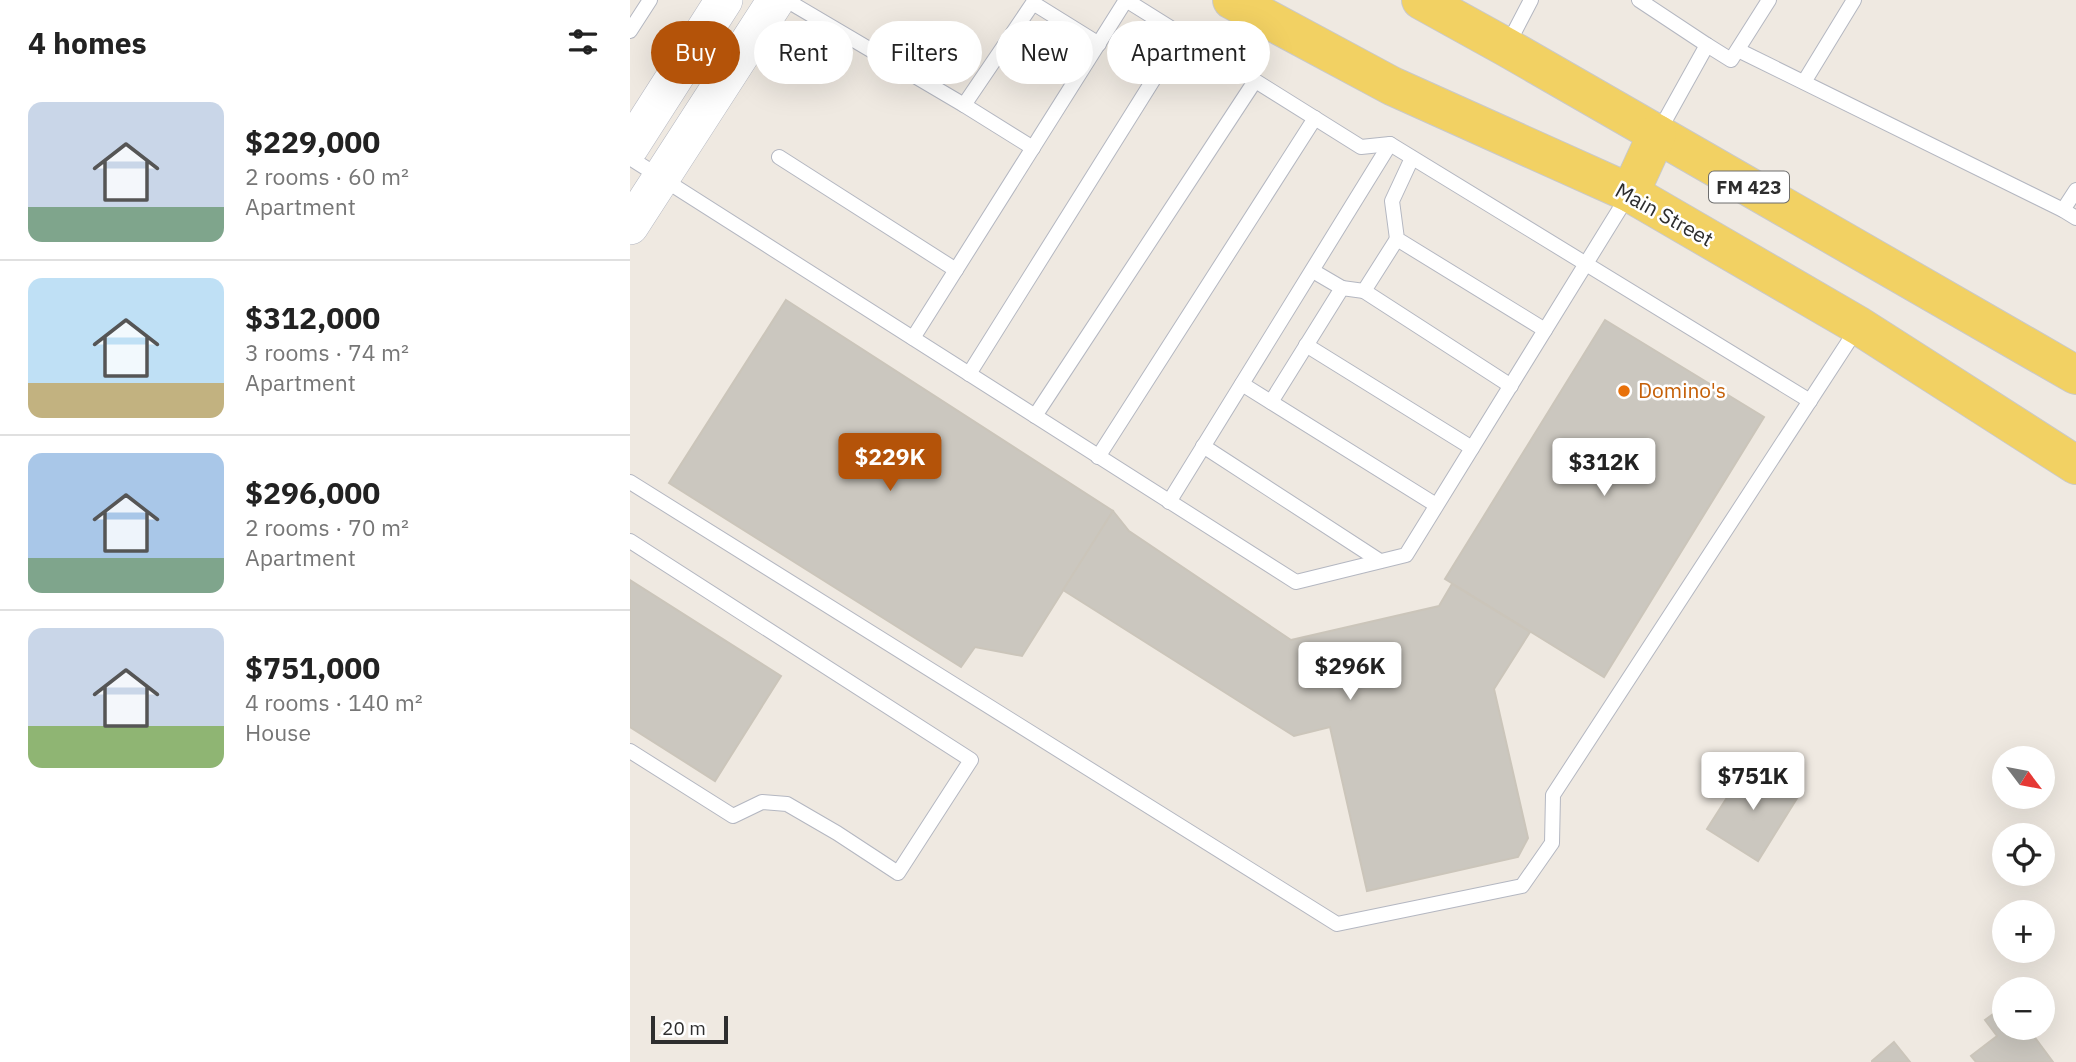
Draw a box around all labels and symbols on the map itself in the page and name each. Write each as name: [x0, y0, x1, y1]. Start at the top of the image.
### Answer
road number: FM 423: [1709, 172, 1789, 202]
street label: Main Street: [1610, 176, 1719, 253]
place label: Domino's: [1638, 376, 1726, 404]
marker: Domino's: [1616, 383, 1632, 399]
pin: $229K: [841, 434, 939, 493]
pin: $312K: [1555, 438, 1653, 498]
pin: $296K: [1301, 642, 1399, 702]
north arrow: [1992, 746, 2054, 808]
pin: $751K: [1704, 752, 1802, 812]
scale bar: [651, 1013, 728, 1045]

